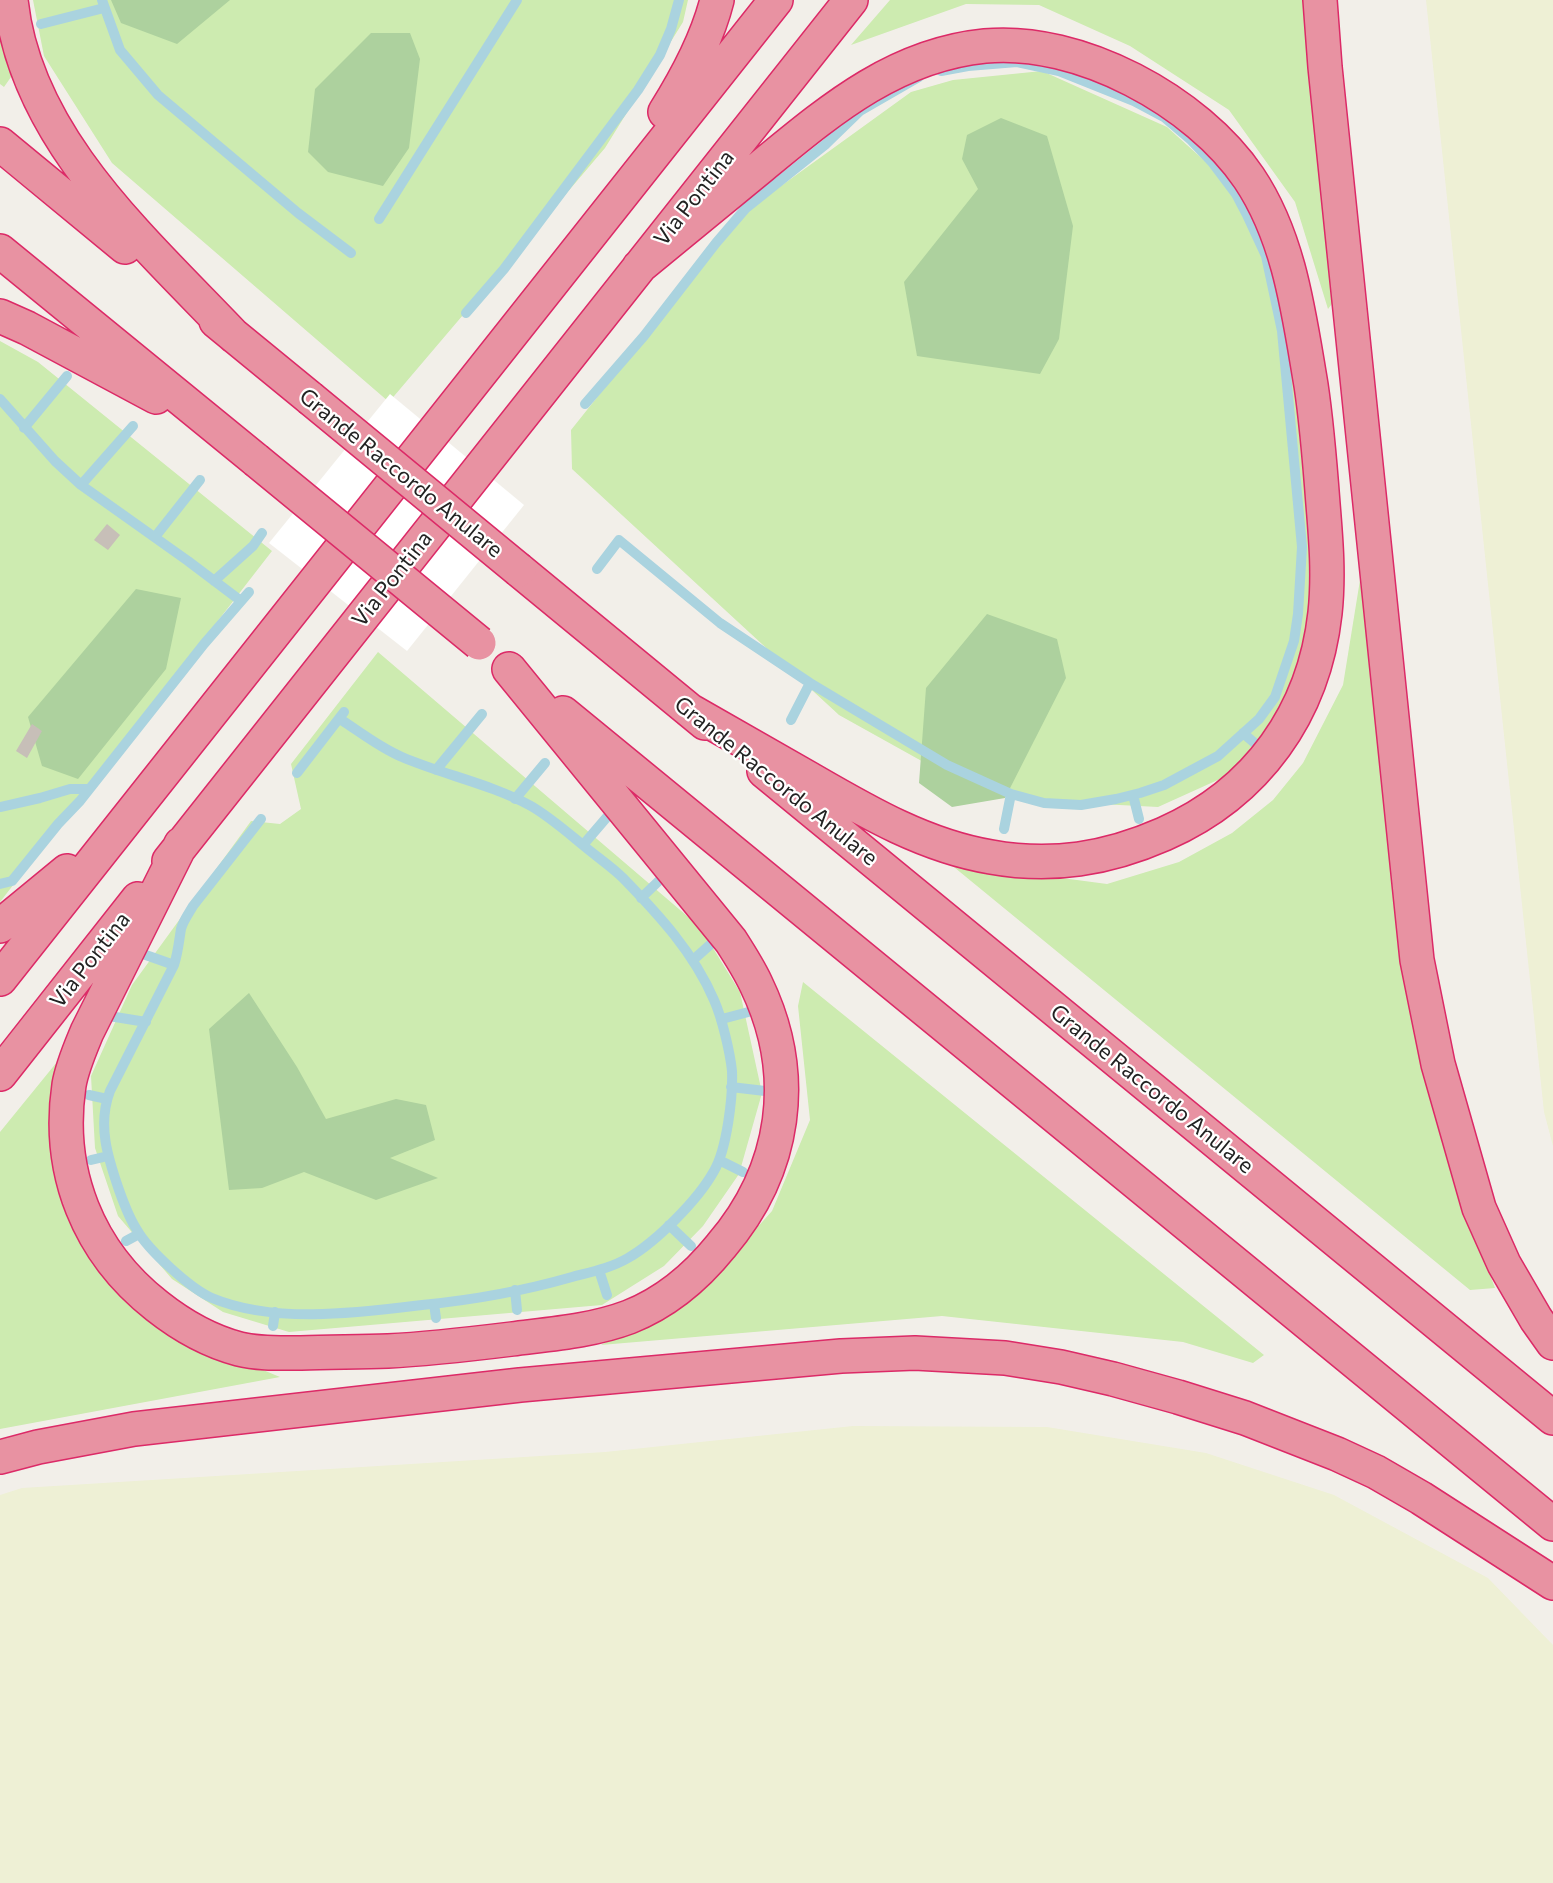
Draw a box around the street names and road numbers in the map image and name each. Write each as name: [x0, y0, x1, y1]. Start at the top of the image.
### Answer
street label: Via Pontina: [648, 145, 740, 251]
street label: Grande Raccordo Anulare: [294, 383, 508, 563]
street label: Via Pontina: [346, 526, 438, 632]
street label: Grande Raccordo Anulare: [669, 691, 883, 871]
street label: Via Pontina: [44, 907, 136, 1013]
street label: Grande Raccordo Anulare: [1045, 999, 1259, 1179]

